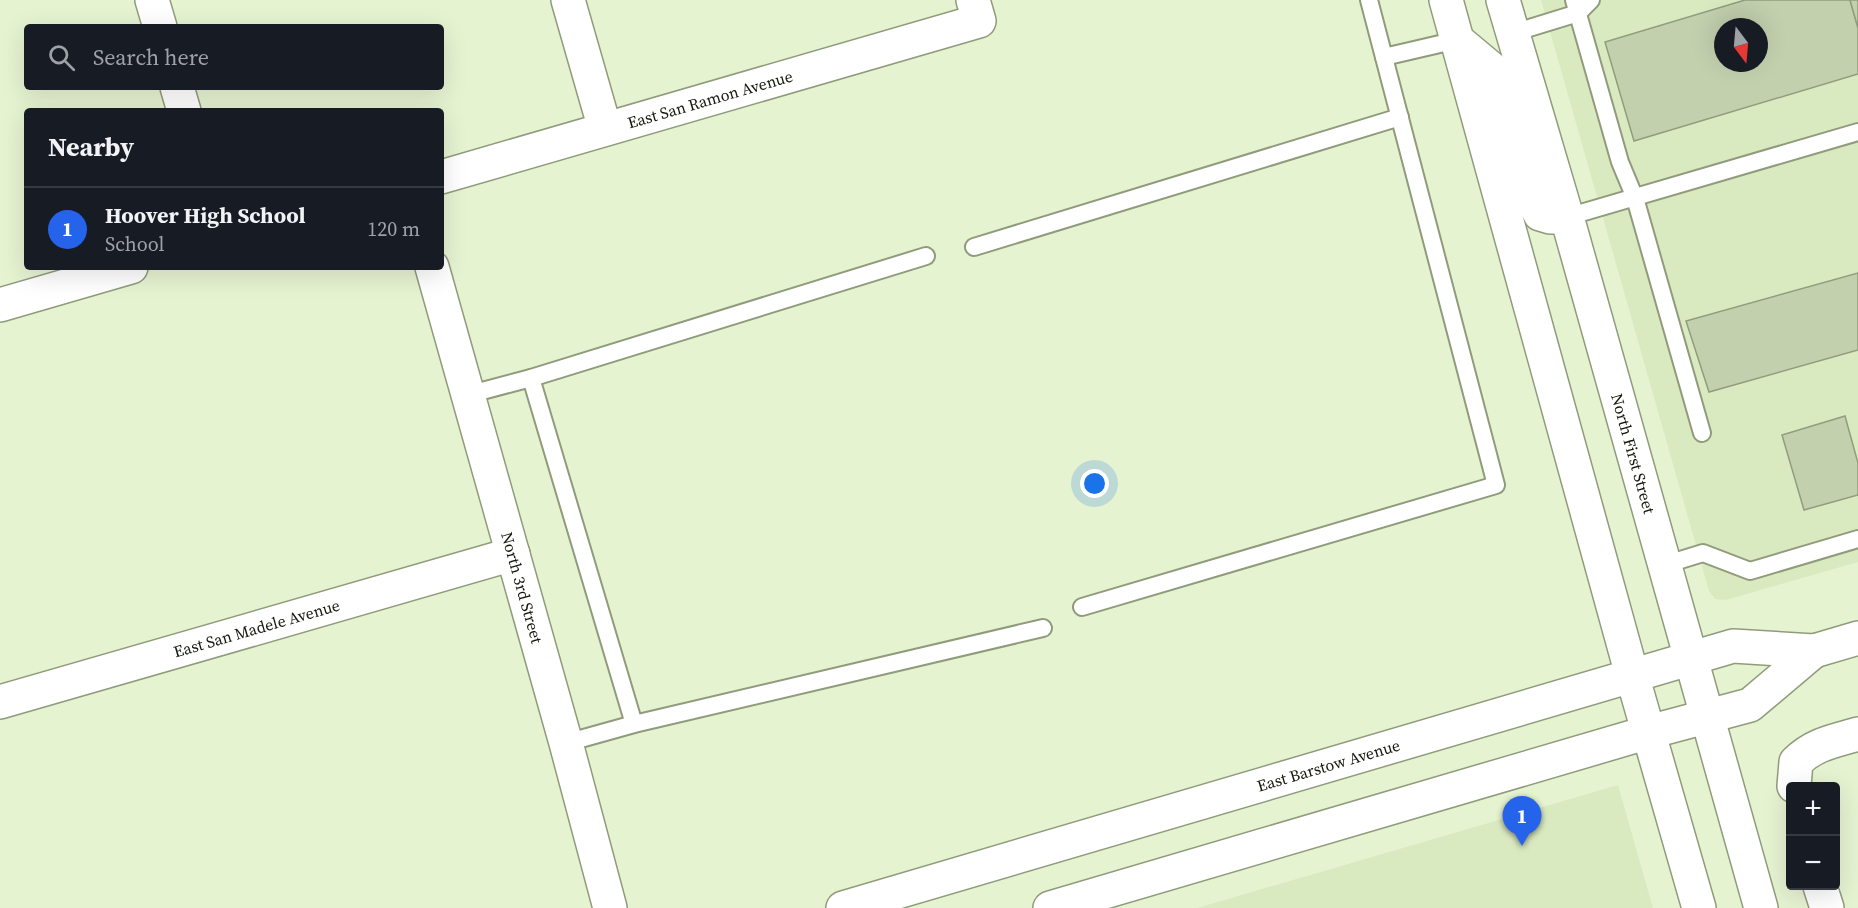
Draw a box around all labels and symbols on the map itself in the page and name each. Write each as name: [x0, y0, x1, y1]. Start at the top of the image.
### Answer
north arrow: [1714, 18, 1768, 72]
street label: East San Ramon Avenue: [625, 65, 795, 133]
street label: North First Street: [1606, 391, 1661, 517]
your location: [1080, 469, 1109, 498]
street label: North 3rd Street: [496, 529, 549, 647]
street label: East San Madele Avenue: [171, 594, 342, 662]
street label: East Barstow Avenue: [1254, 734, 1402, 797]
pin: 1: [1502, 796, 1541, 846]

